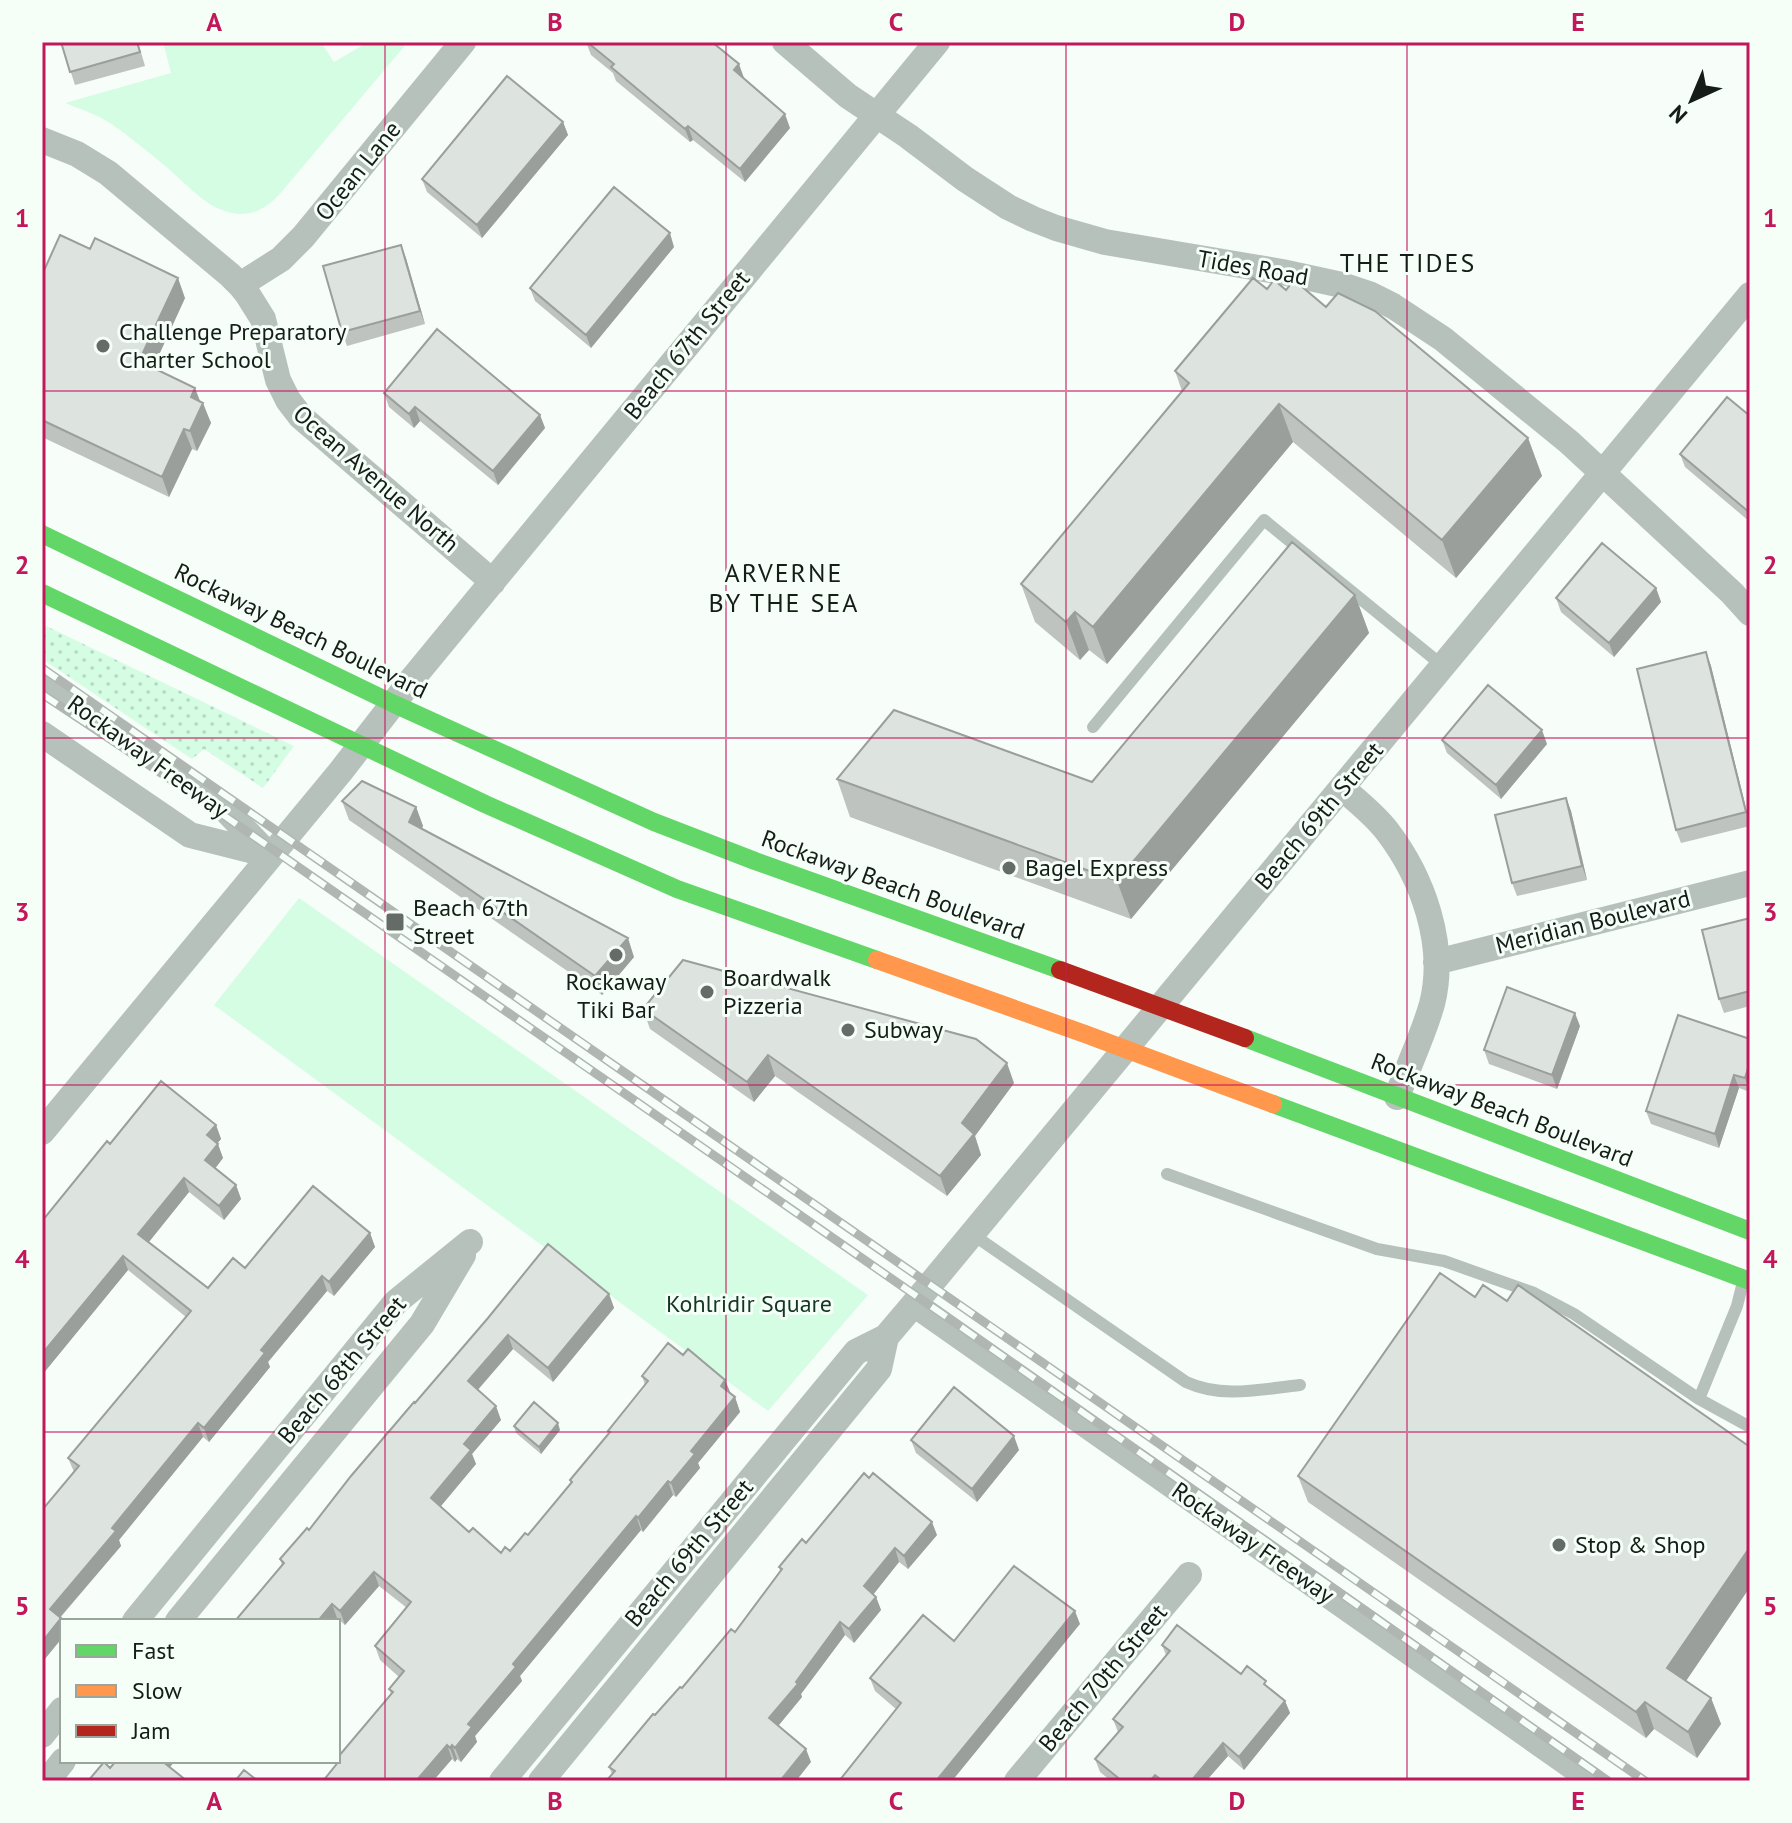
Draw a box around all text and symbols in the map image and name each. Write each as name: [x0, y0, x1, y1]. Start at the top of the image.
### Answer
text: A: [206, 5, 222, 38]
text: B: [547, 5, 563, 38]
text: C: [889, 5, 903, 38]
text: D: [1229, 5, 1245, 38]
text: E: [1571, 5, 1585, 38]
north arrow: [1652, 60, 1732, 140]
text: N: [1663, 99, 1693, 129]
street label: Ocean Lane: [308, 115, 407, 227]
text: 1: [15, 201, 29, 234]
text: 1: [1763, 201, 1777, 234]
street label: Tides Road: [1195, 243, 1311, 293]
district label: THE TIDES: [1340, 246, 1476, 279]
street label: Beach 67th Street: [617, 264, 756, 426]
place label: Challenge Preparatory Charter School: [119, 316, 347, 375]
marker: Challenge Preparatory Charter School: [94, 337, 112, 355]
street label: Ocean Avenue North: [287, 398, 466, 559]
text: 2: [15, 548, 29, 581]
text: 2: [1763, 548, 1777, 581]
street label: Rockaway Beach Boulevard: [169, 556, 433, 705]
district label: ARVERNE BY THE SEA: [709, 556, 859, 619]
street label: Rockaway Freeway: [62, 688, 235, 825]
street label: Beach 69th Street: [1248, 735, 1390, 896]
street label: Rockaway Beach Boulevard: [757, 822, 1029, 947]
place label: Bagel Express: [1025, 852, 1168, 883]
marker: Bagel Express: [1000, 859, 1018, 877]
street label: Meridian Boulevard: [1492, 882, 1693, 961]
place label: Beach 67th Street: [413, 892, 528, 951]
text: 3: [15, 895, 29, 928]
text: 3: [1763, 895, 1777, 928]
marker: Beach 67th Street: [384, 911, 406, 933]
marker: Rockaway Tiki Bar: [607, 946, 625, 964]
place label: Boardwalk Pizzeria: [723, 962, 831, 1021]
place label: Rockaway Tiki Bar: [566, 966, 666, 1025]
marker: Boardwalk Pizzeria: [698, 983, 716, 1001]
place label: Subway: [864, 1014, 943, 1045]
marker: Subway: [839, 1021, 857, 1039]
street label: Rockaway Beach Boulevard: [1367, 1045, 1638, 1174]
text: 4: [15, 1242, 30, 1275]
text: 4: [1763, 1242, 1778, 1275]
park label: Kohlridir Square: [666, 1288, 832, 1319]
street label: Beach 68th Street: [271, 1289, 413, 1450]
street label: Beach 69th Street: [618, 1472, 760, 1633]
street label: Rockaway Freeway: [1166, 1475, 1341, 1610]
place label: Stop & Shop: [1575, 1529, 1706, 1560]
marker: Stop & Shop: [1550, 1536, 1568, 1554]
text: 5: [15, 1589, 29, 1622]
text: 5: [1763, 1589, 1777, 1622]
street label: Beach 70th Street: [1032, 1597, 1174, 1758]
legend: [60, 1619, 340, 1763]
text: Fast: [132, 1635, 175, 1666]
text: Slow: [132, 1675, 182, 1706]
text: Jam: [131, 1715, 170, 1746]
text: A: [206, 1784, 222, 1817]
text: B: [547, 1784, 563, 1817]
text: C: [889, 1784, 903, 1817]
text: D: [1229, 1784, 1245, 1817]
text: E: [1571, 1784, 1585, 1817]

